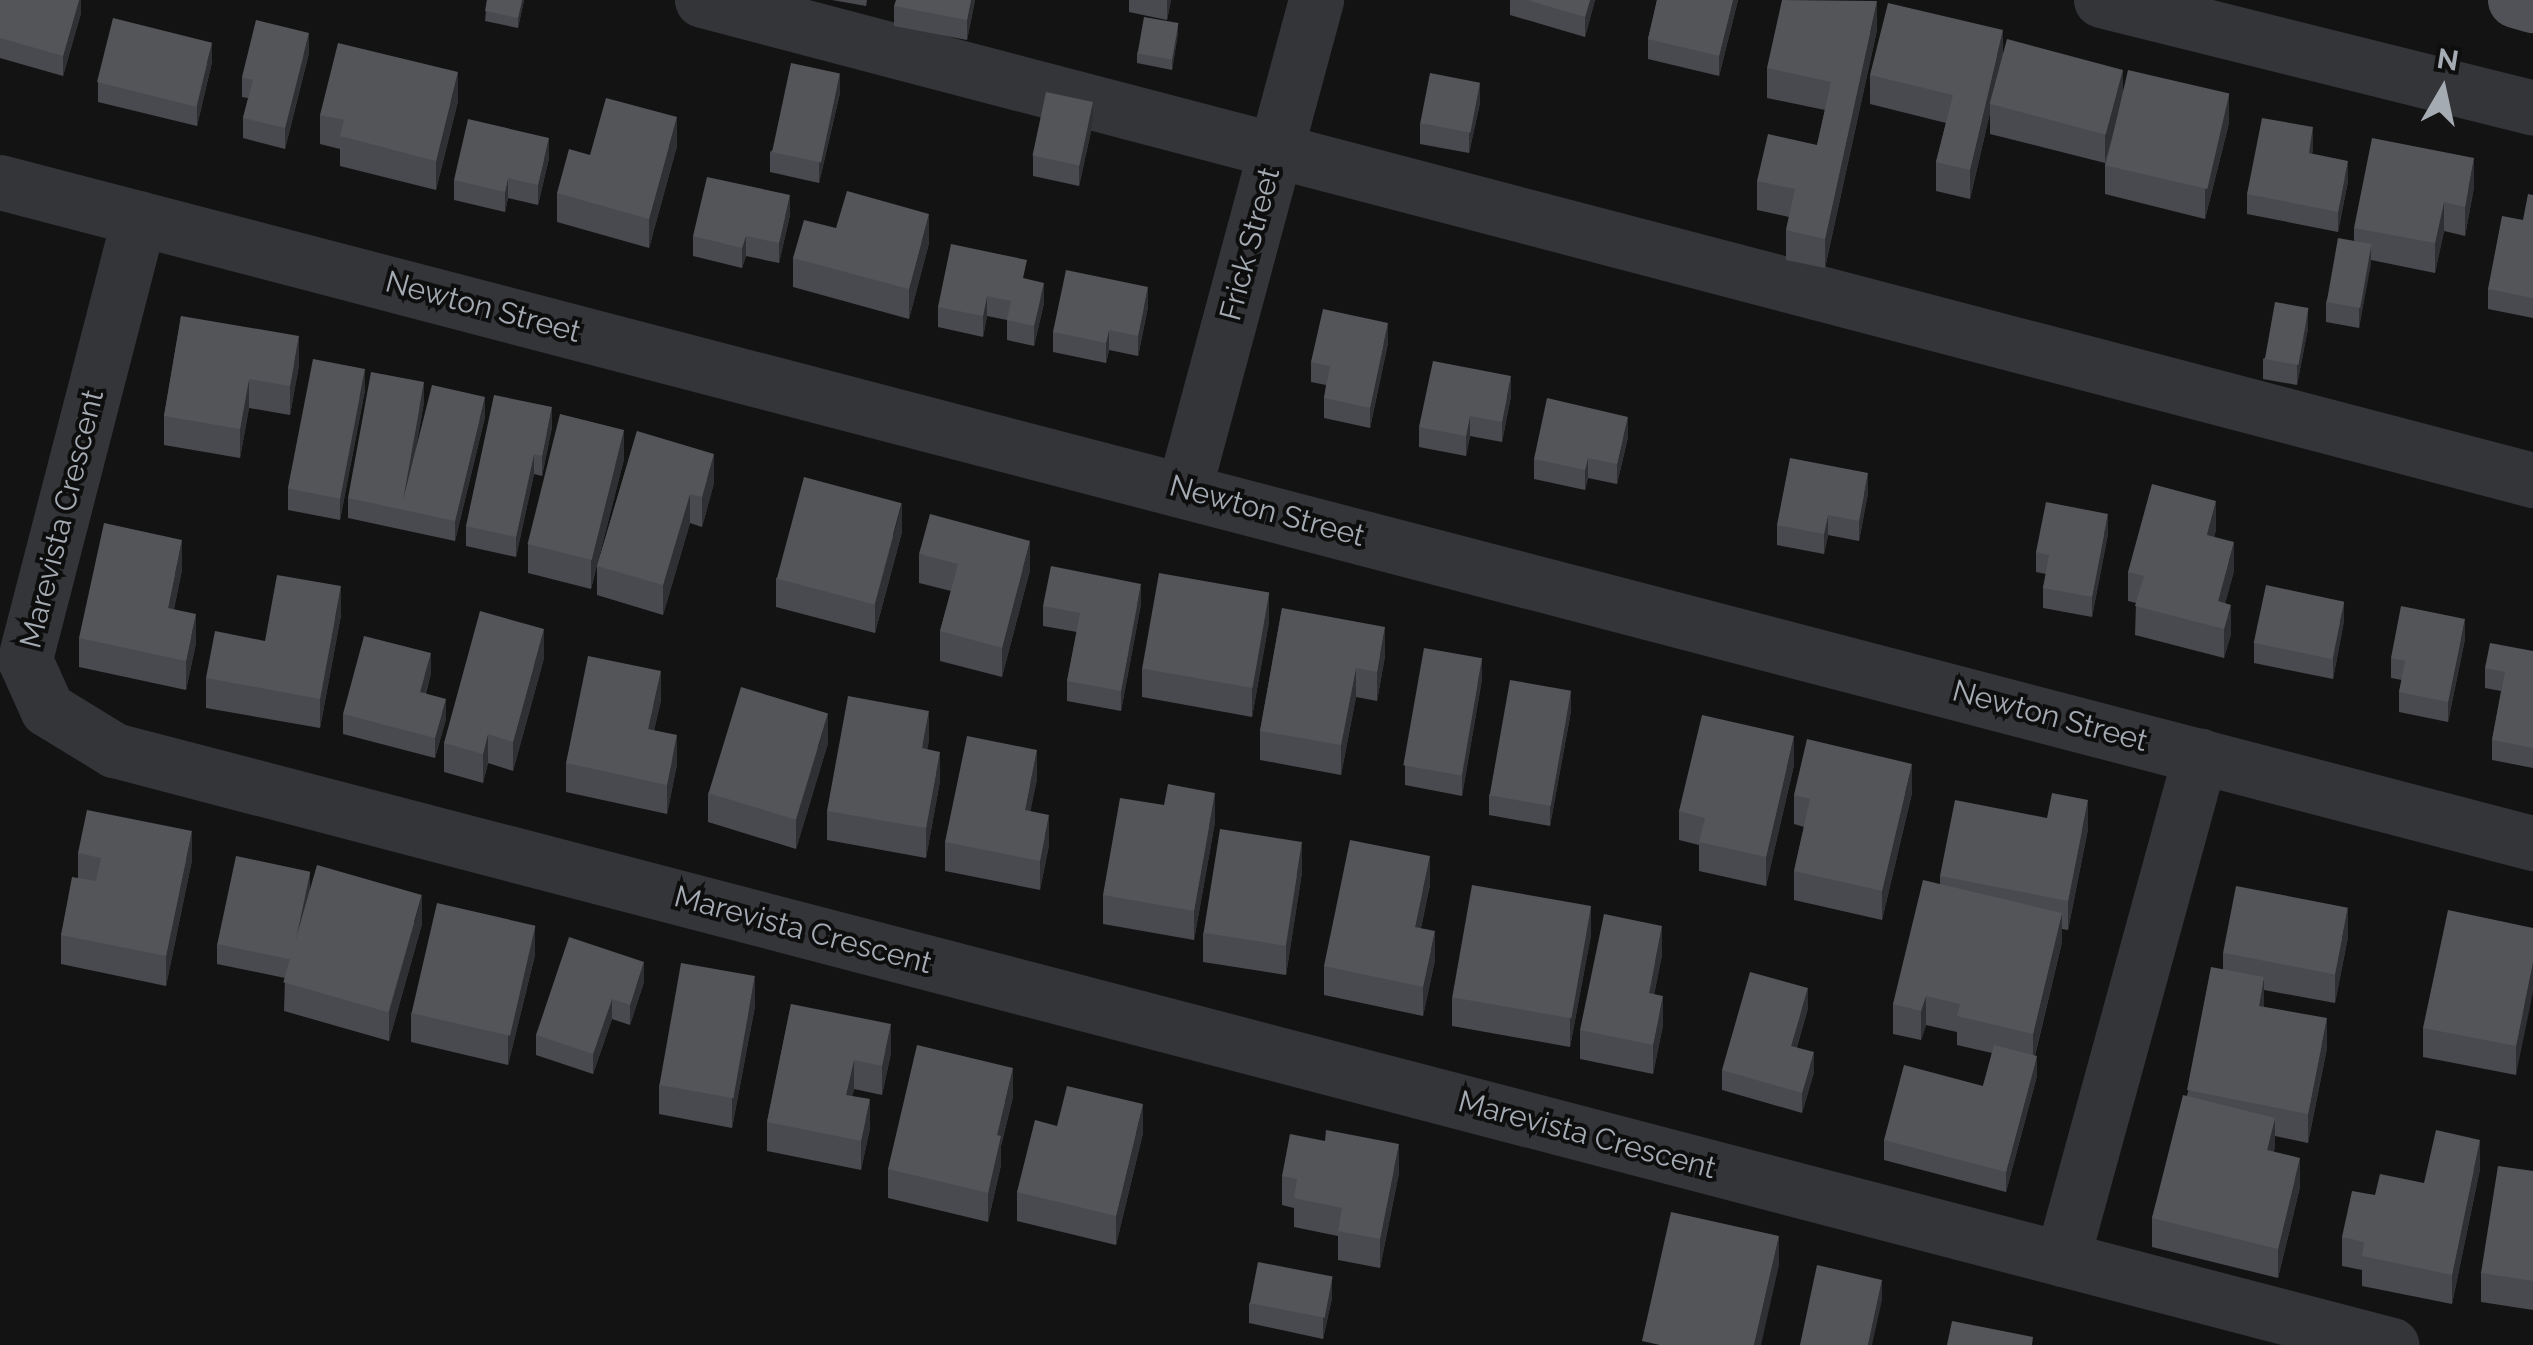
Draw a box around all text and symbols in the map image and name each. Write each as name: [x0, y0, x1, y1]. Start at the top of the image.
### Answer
north arrow: [2393, 40, 2493, 140]
text: N: [2435, 42, 2461, 78]
street label: Frick Street: [1212, 164, 1288, 324]
street label: Newton Street: [382, 264, 584, 350]
street label: Marevista Crescent: [12, 386, 112, 652]
street label: Newton Street: [1166, 468, 1368, 554]
street label: Newton Street: [1949, 673, 2151, 759]
street label: Marevista Crescent: [670, 878, 936, 982]
street label: Marevista Crescent: [1454, 1083, 1720, 1187]

